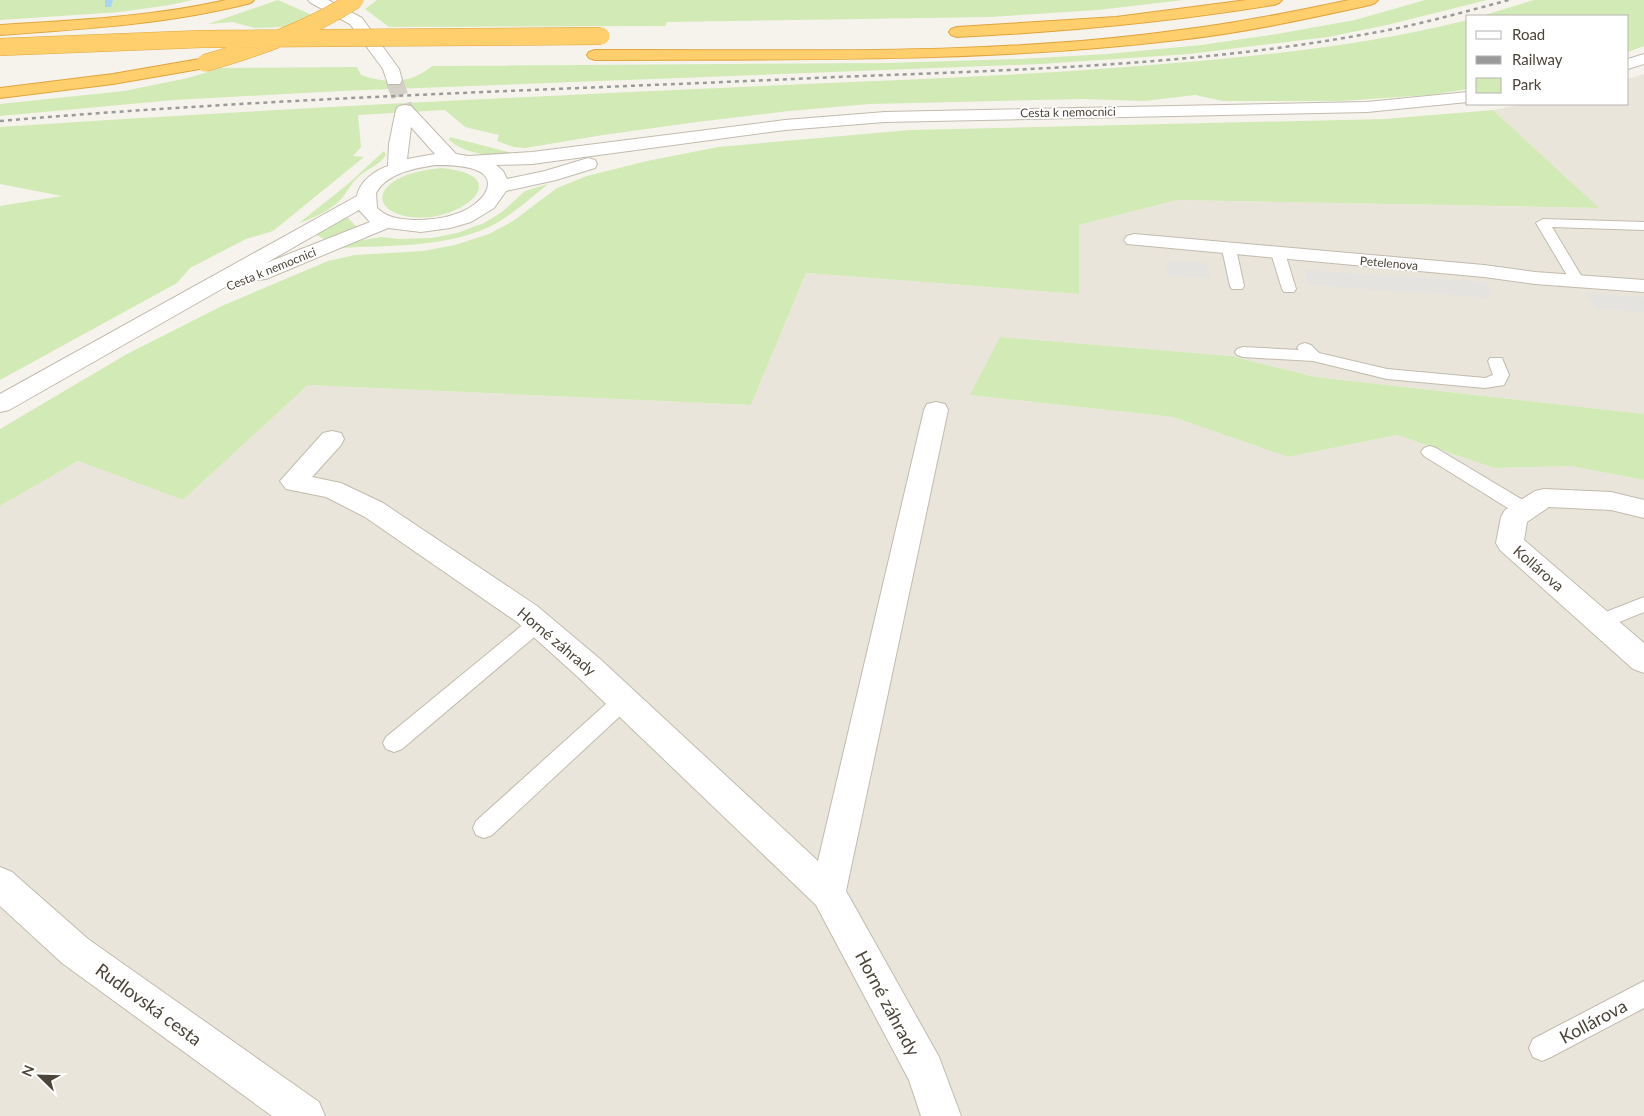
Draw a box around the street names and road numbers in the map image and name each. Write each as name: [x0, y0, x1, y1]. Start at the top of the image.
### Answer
street label: Cesta k nemocnici: [1020, 104, 1116, 120]
street label: Cesta k nemocnici: [224, 244, 318, 294]
street label: Petelenova: [1359, 253, 1419, 273]
street label: Kollárova: [1510, 541, 1568, 595]
street label: Horné záhrady: [514, 603, 600, 679]
street label: Horné záhrady: [851, 947, 925, 1060]
street label: Rudlovská cesta: [92, 958, 206, 1050]
street label: Kollárova: [1556, 994, 1630, 1048]

